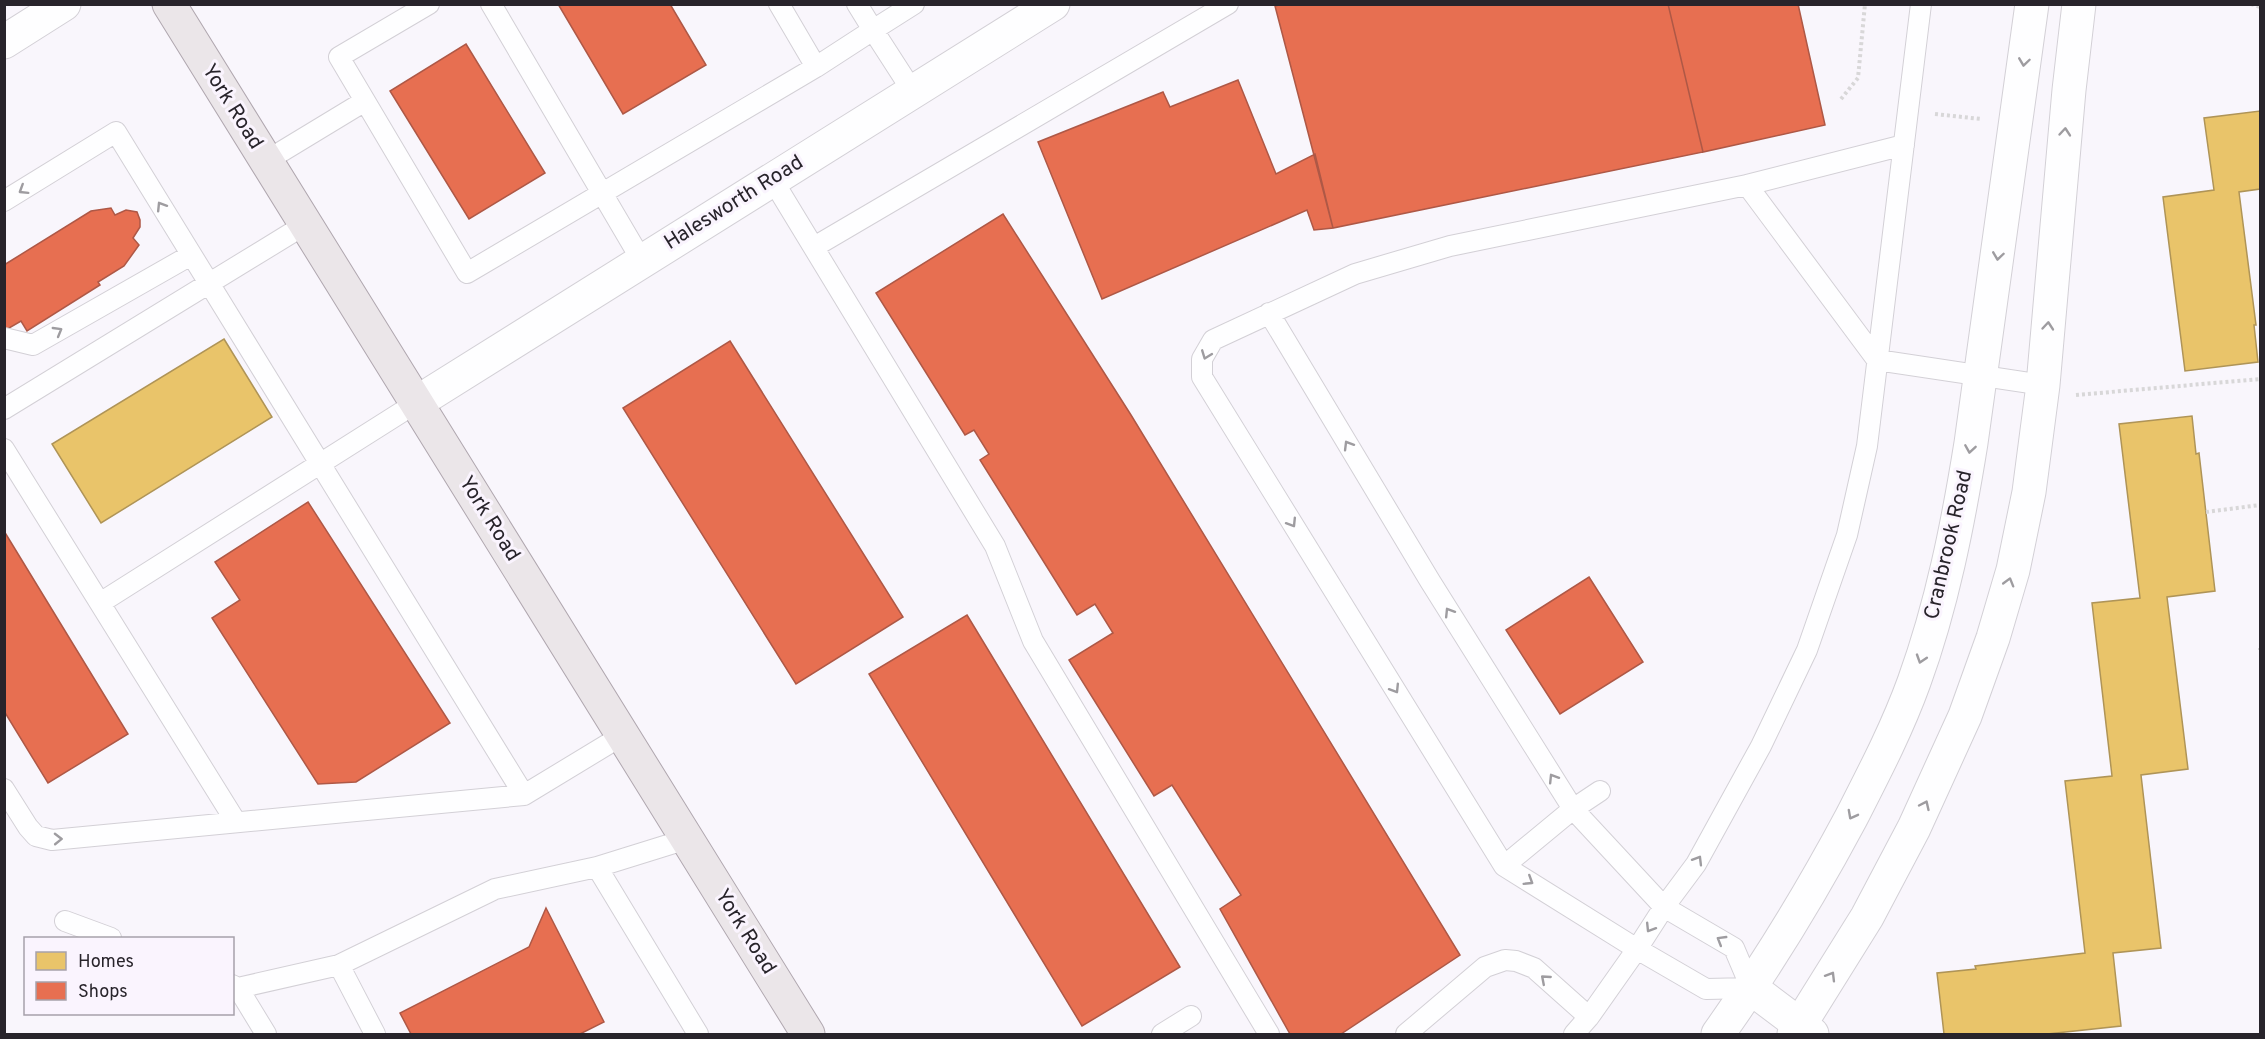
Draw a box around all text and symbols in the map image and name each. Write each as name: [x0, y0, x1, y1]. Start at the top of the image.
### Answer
one-way arrow: [2018, 58, 2030, 67]
street label: York Road: [195, 59, 269, 155]
one-way arrow: [2058, 128, 2071, 137]
street label: Halesworth Road: [659, 149, 809, 257]
one-way arrow: [19, 182, 29, 194]
one-way arrow: [157, 201, 168, 212]
one-way arrow: [1992, 251, 2004, 260]
one-way arrow: [2041, 322, 2054, 331]
one-way arrow: [52, 327, 62, 338]
one-way arrow: [1201, 349, 1213, 360]
one-way arrow: [1344, 441, 1356, 451]
one-way arrow: [1964, 443, 1977, 453]
street label: Cranbrook Road: [1919, 468, 1979, 622]
street label: York Road: [452, 471, 526, 567]
one-way arrow: [1285, 517, 1296, 528]
one-way arrow: [2002, 577, 2014, 588]
one-way arrow: [1445, 608, 1457, 618]
one-way arrow: [1916, 653, 1928, 664]
one-way arrow: [1387, 683, 1399, 693]
one-way arrow: [1549, 773, 1560, 784]
one-way arrow: [1917, 801, 1929, 812]
one-way arrow: [1848, 809, 1859, 819]
one-way arrow: [53, 833, 62, 845]
one-way arrow: [1691, 856, 1703, 866]
one-way arrow: [1523, 874, 1533, 886]
street label: York Road: [708, 884, 782, 980]
one-way arrow: [1646, 922, 1658, 932]
one-way arrow: [1717, 936, 1727, 948]
legend: [24, 937, 234, 1015]
text: Homes: [78, 951, 134, 974]
one-way arrow: [1823, 972, 1835, 982]
one-way arrow: [1542, 975, 1552, 986]
text: Shops: [78, 981, 128, 1004]

